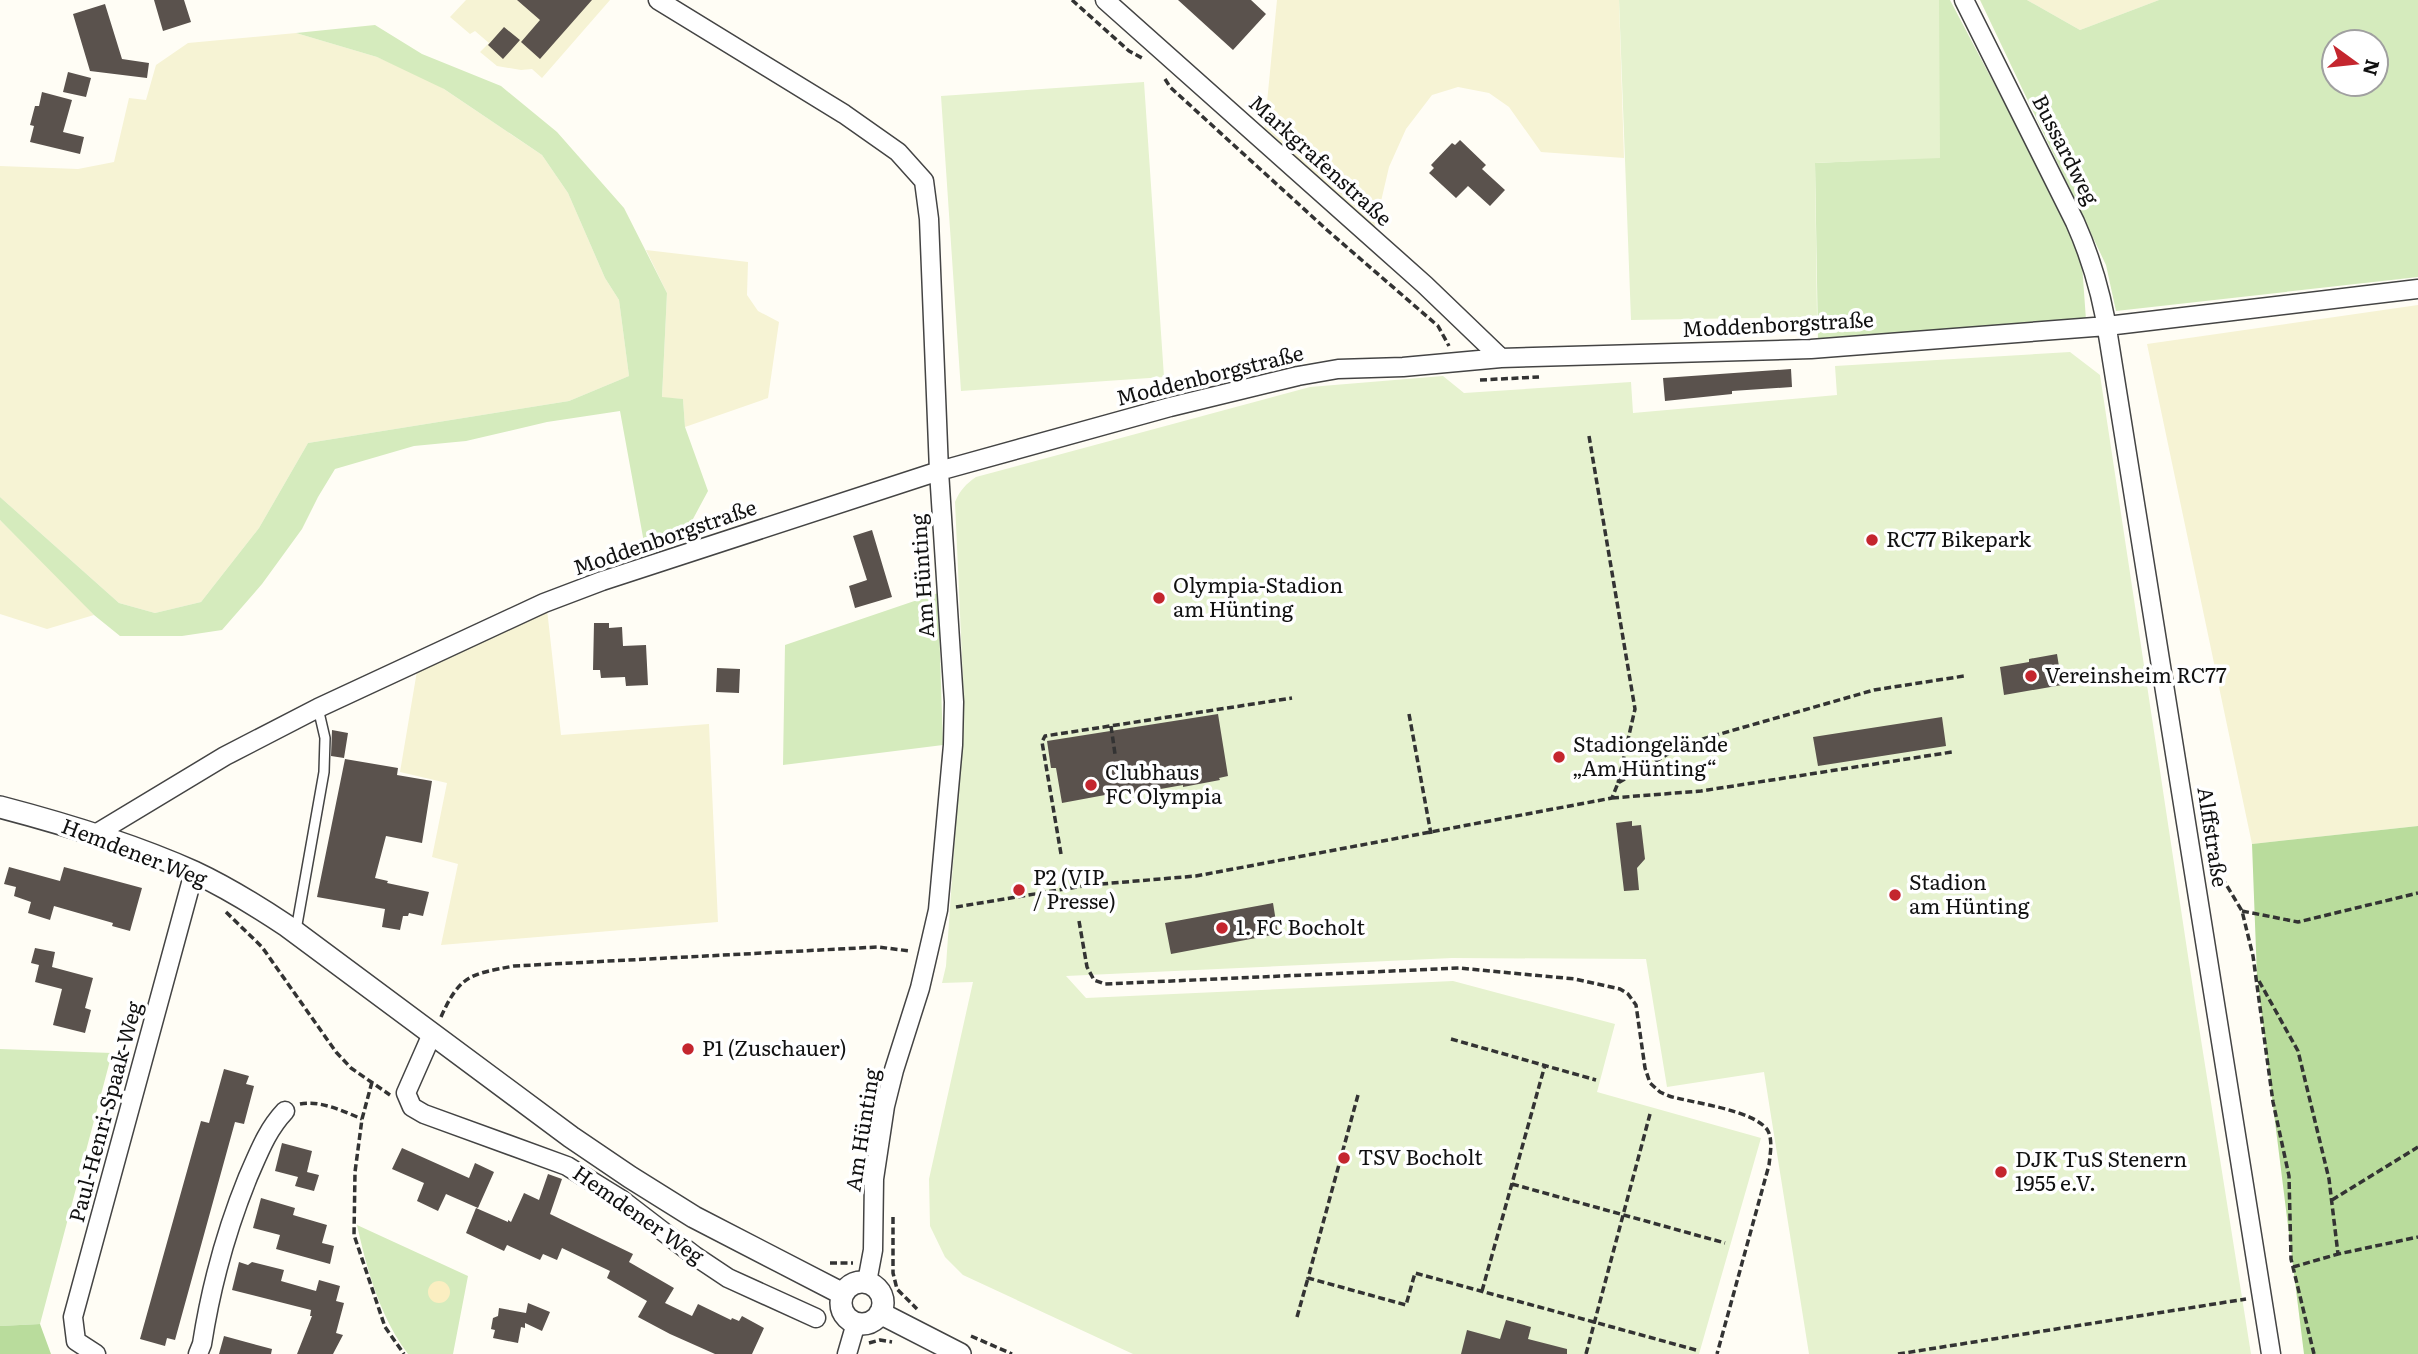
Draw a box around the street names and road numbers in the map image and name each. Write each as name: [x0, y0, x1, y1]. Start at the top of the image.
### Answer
street label: Markgrafenstraße: [1243, 86, 1400, 232]
street label: Bussardweg: [2026, 88, 2108, 210]
street label: Moddenborgstraße: [1681, 302, 1875, 343]
street label: Moddenborgstraße: [1113, 335, 1306, 412]
street label: Moddenborgstraße: [568, 490, 760, 582]
street label: Am Hünting: [901, 513, 940, 639]
street label: Alffstraße: [2191, 784, 2238, 889]
street label: Hemdener Weg: [57, 809, 213, 893]
street label: Paul-Henri-Spaak-Weg: [59, 997, 148, 1225]
street label: Am Hünting: [835, 1065, 886, 1194]
street label: Hemdener Weg: [567, 1156, 712, 1270]

